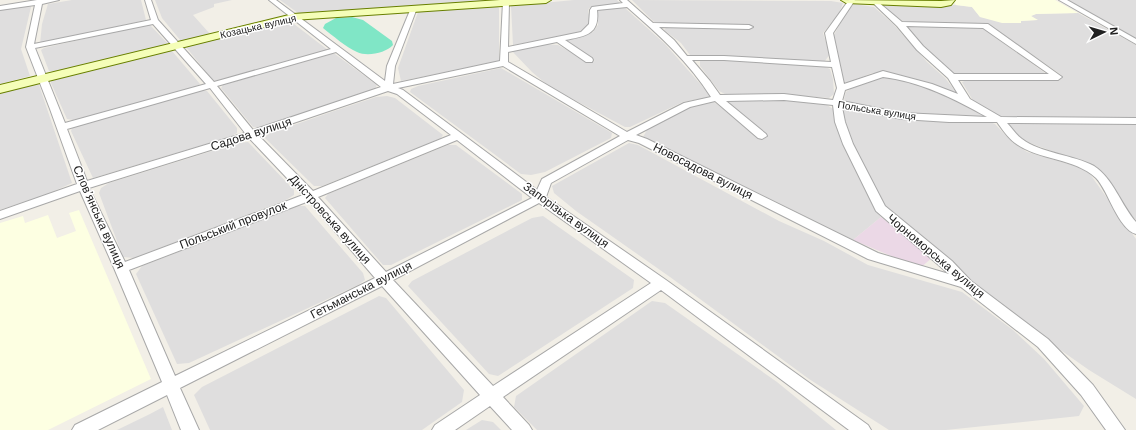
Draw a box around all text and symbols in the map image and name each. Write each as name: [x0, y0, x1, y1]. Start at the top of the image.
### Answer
street label: Козацька вулиця: [219, 12, 297, 41]
north arrow: [1084, 12, 1124, 52]
text: N: [1108, 27, 1120, 36]
street label: Польська вулиця: [837, 99, 917, 122]
street label: Садова вулиця: [209, 114, 293, 154]
street label: Новосадова вулиця: [651, 140, 755, 202]
street label: Словʼянська вулиця: [70, 163, 128, 271]
street label: Дністровська вулиця: [286, 172, 374, 266]
street label: Запорізька вулиця: [520, 179, 612, 251]
street label: Польський провулок: [178, 198, 289, 252]
street label: Чорноморська вулиця: [884, 211, 988, 301]
street label: Гетьманська вулиця: [308, 258, 414, 322]

